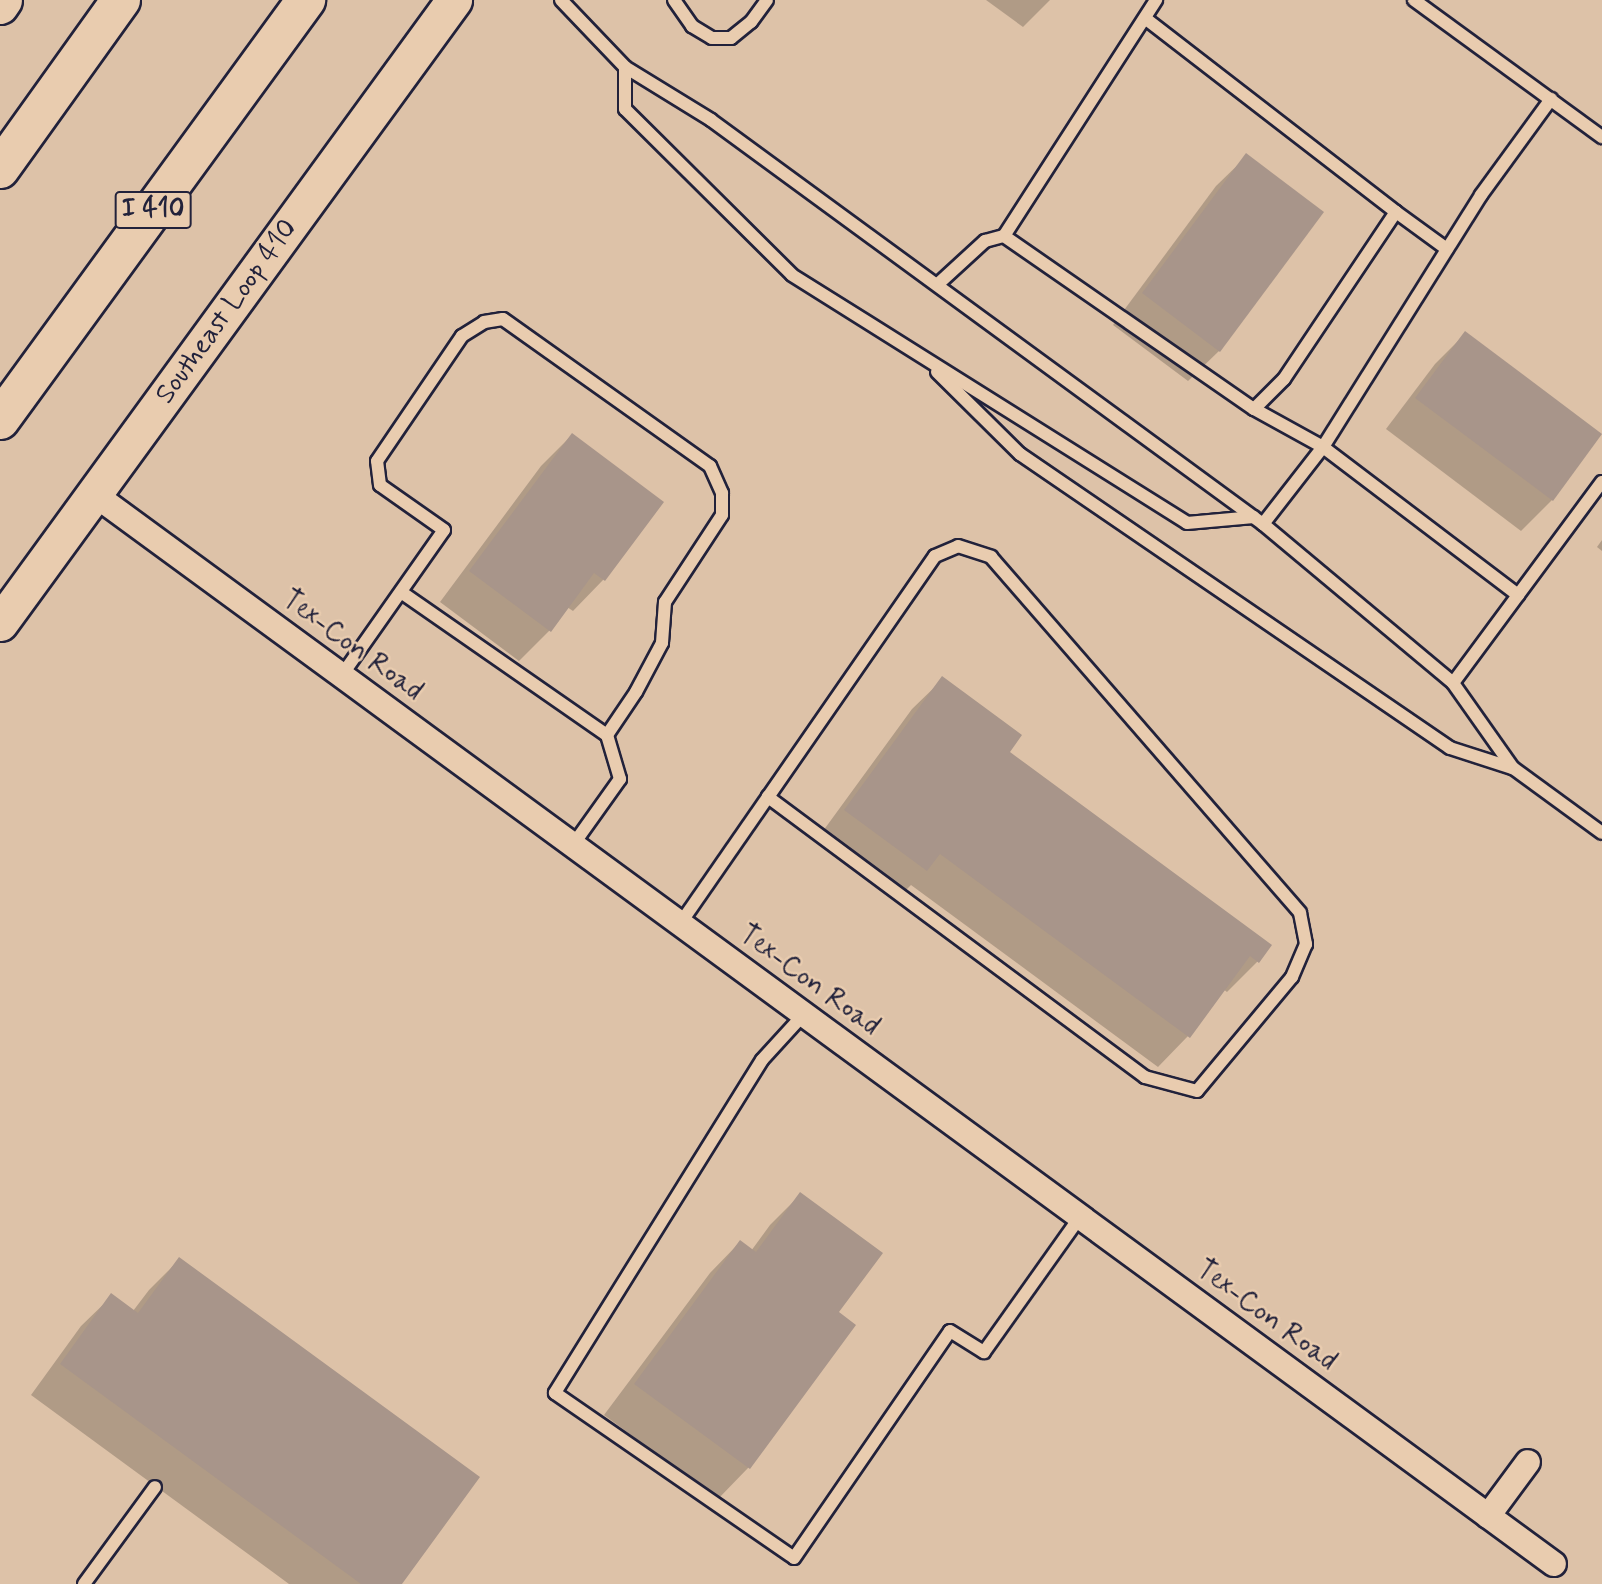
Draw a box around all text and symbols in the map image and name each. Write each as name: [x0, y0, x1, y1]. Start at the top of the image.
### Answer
road number: I 410: [114, 188, 192, 232]
street label: Southeast Loop 410: [149, 213, 305, 411]
street label: Tex-Con Road: [276, 585, 428, 707]
street label: Tex-Con Road: [733, 920, 885, 1042]
street label: Tex-Con Road: [1190, 1255, 1342, 1377]

